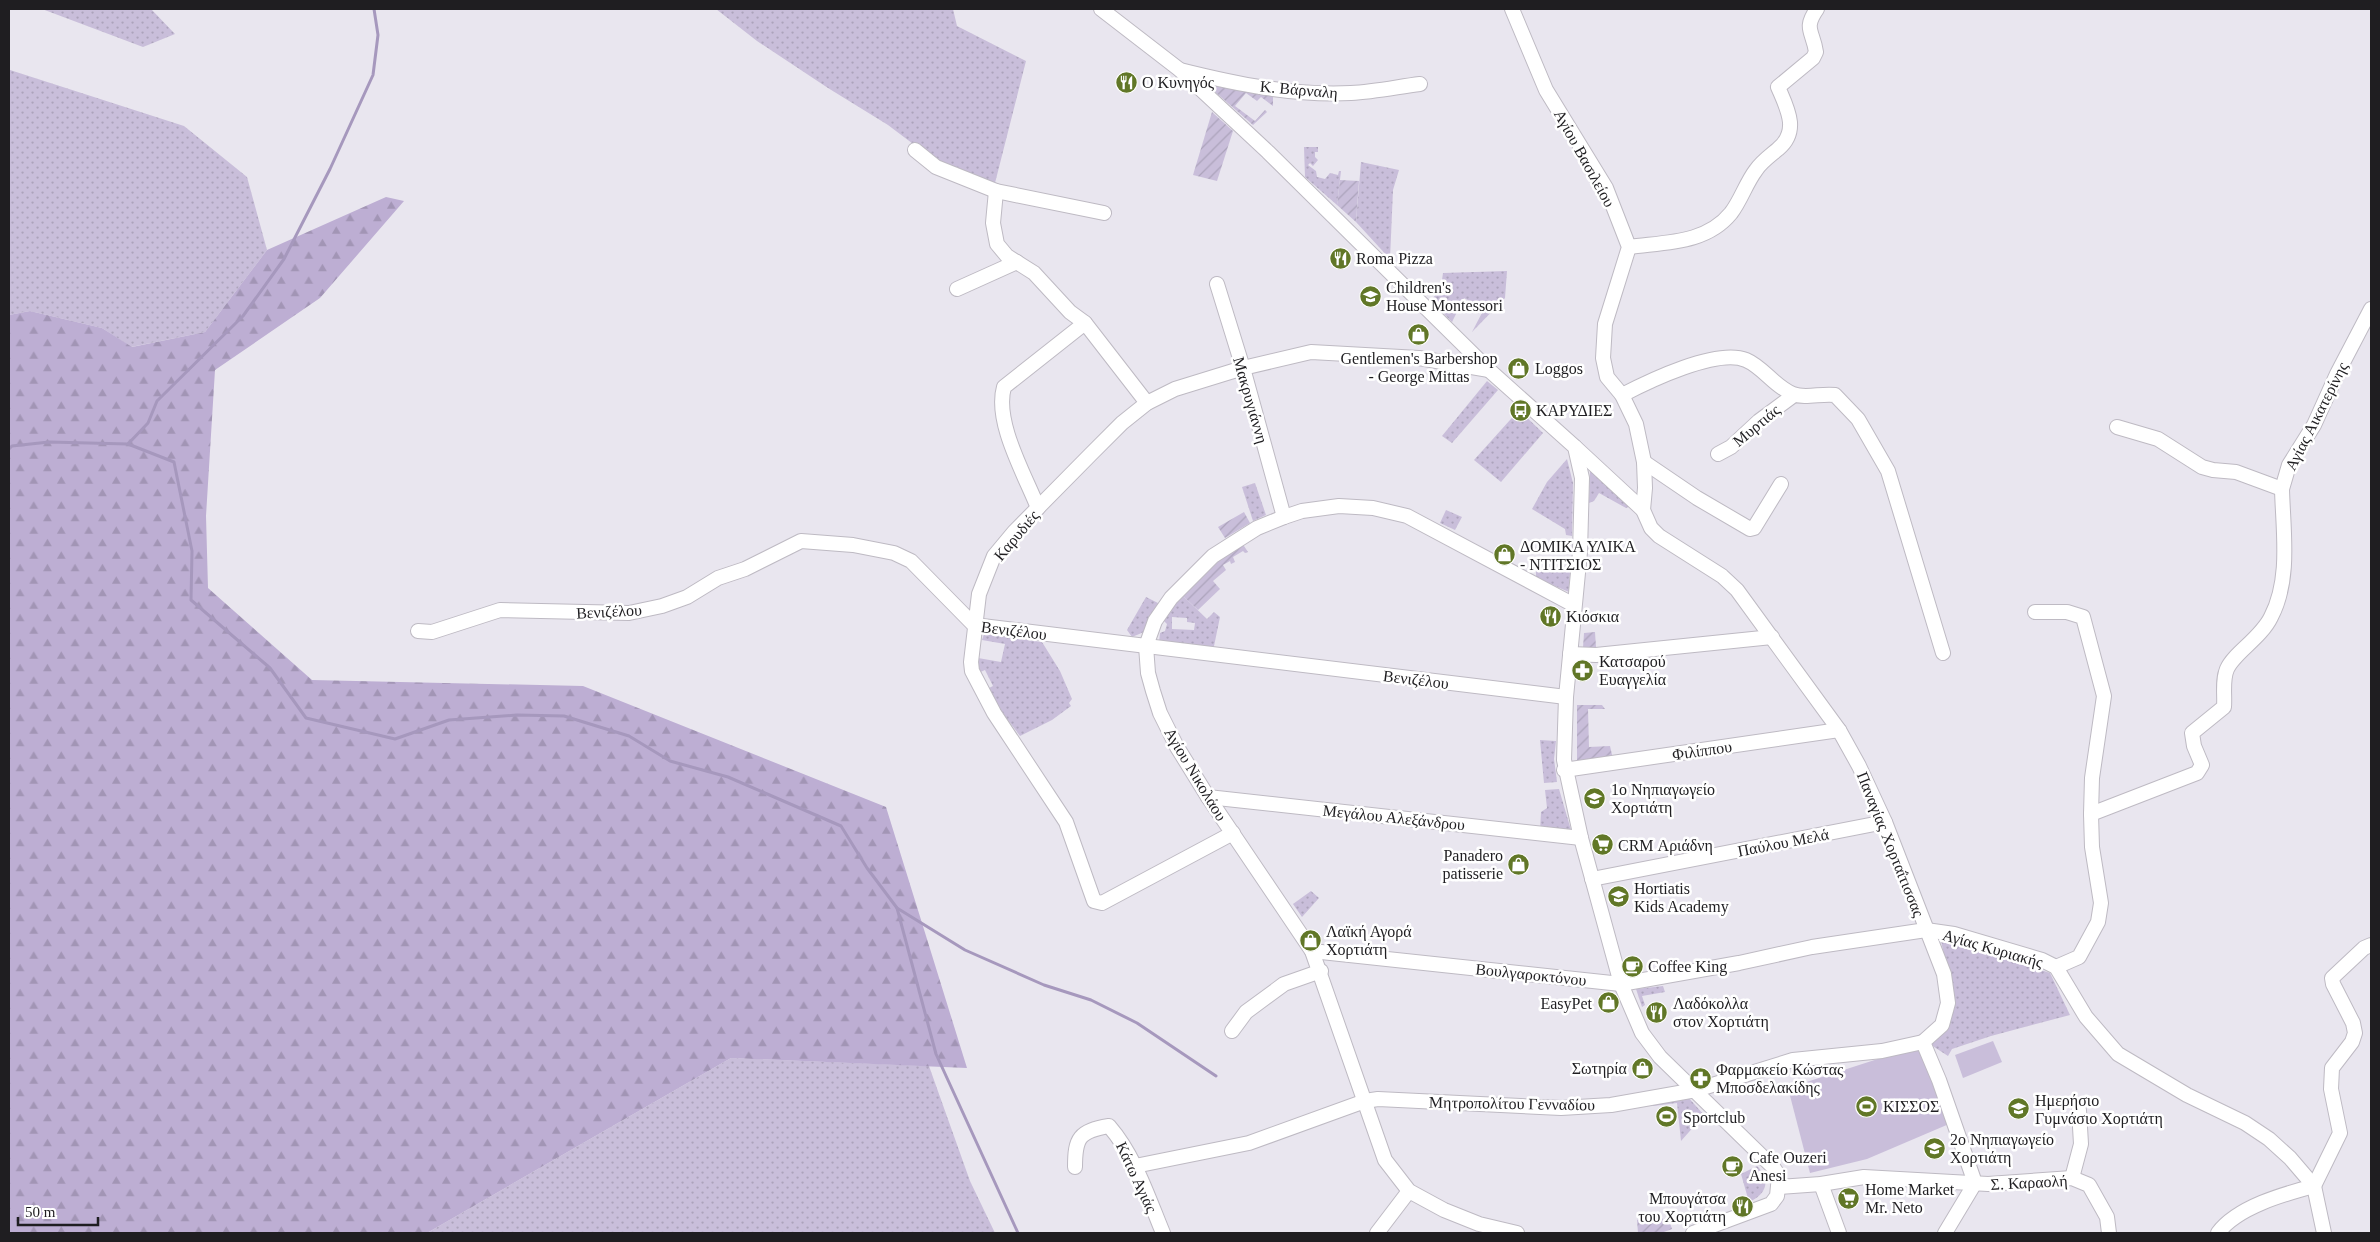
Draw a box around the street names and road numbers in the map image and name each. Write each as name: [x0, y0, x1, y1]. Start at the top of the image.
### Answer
street label: Κ. Βάρναλη: [1259, 78, 1339, 102]
street label: Αγίου Βασιλείου: [1550, 107, 1618, 210]
street label: Μακρυγιάννη: [1229, 355, 1271, 446]
street label: Αγίας Αικατερίνης: [2282, 359, 2352, 474]
street label: Μυρτιάς: [1730, 401, 1784, 451]
street label: Καρυδιές: [991, 506, 1043, 564]
street label: Βενιζέλου: [576, 601, 643, 623]
street label: Βενιζέλου: [980, 618, 1048, 644]
street label: Βενιζέλου: [1382, 667, 1450, 693]
street label: Αγίου Νικολάου: [1160, 725, 1230, 824]
street label: Φιλίππου: [1671, 738, 1733, 763]
street label: Παναγίας Χορταΐτισσας: [1853, 769, 1928, 920]
street label: Μεγάλου Αλεξάνδρου: [1322, 802, 1466, 834]
street label: Παύλου Μελά: [1736, 825, 1831, 860]
street label: Αγίας Κυριακής: [1941, 926, 2046, 972]
street label: Βουλγαροκτόνου: [1475, 960, 1587, 990]
street label: Μητροπολίτου Γενναδίου: [1429, 1094, 1595, 1114]
street label: Κάτω Αγιάς: [1112, 1139, 1161, 1216]
street label: Σ. Καραολή: [1990, 1172, 2068, 1194]

